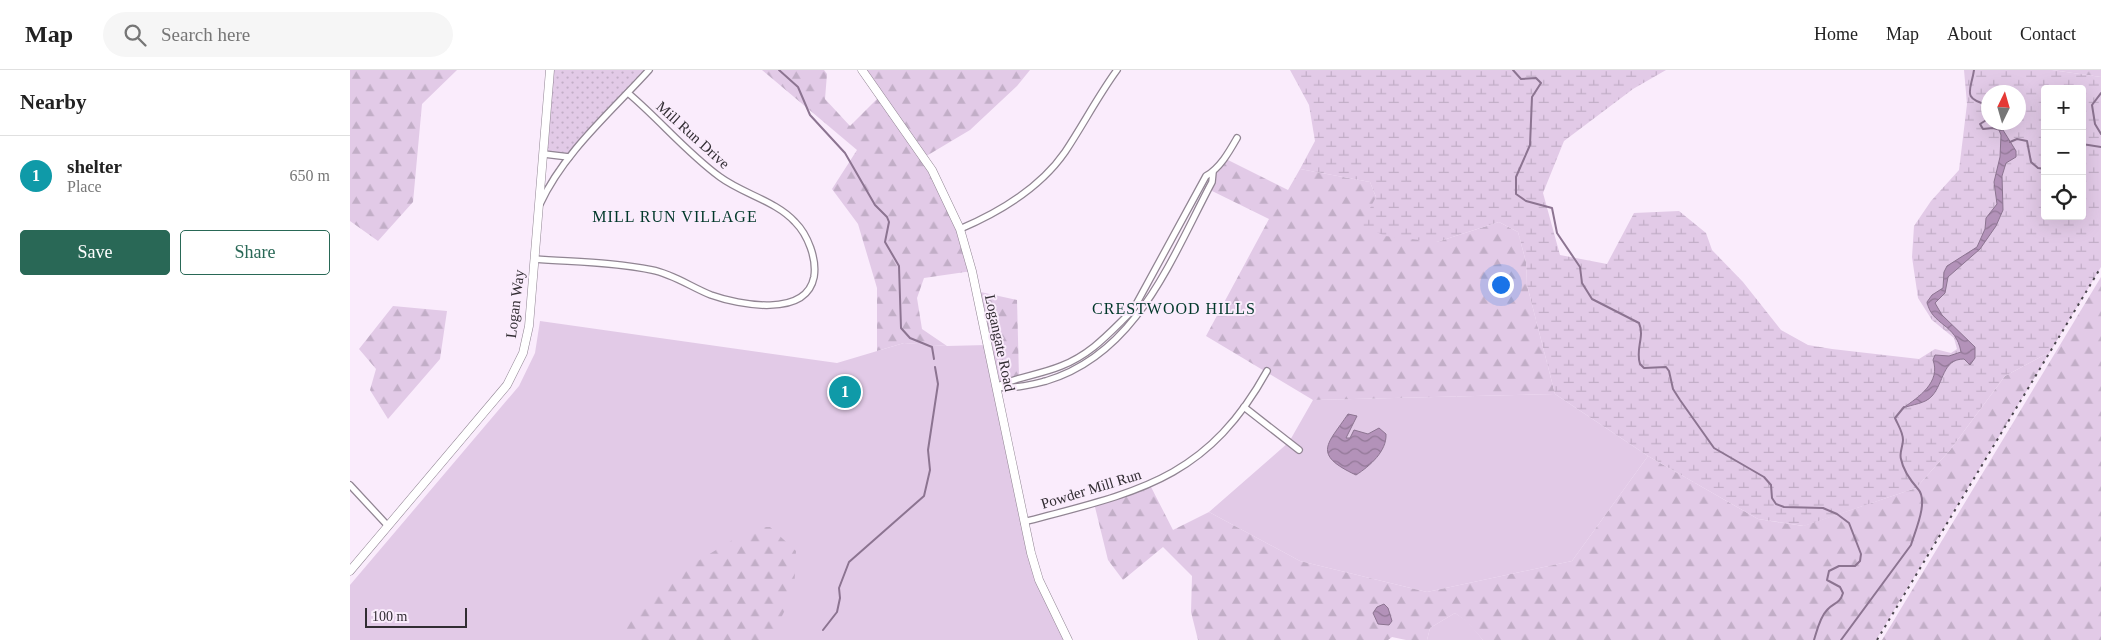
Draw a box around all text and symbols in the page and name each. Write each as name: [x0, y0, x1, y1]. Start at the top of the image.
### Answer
search box: [103, 12, 453, 57]
text: Map: [25, 21, 73, 47]
icon: search: [121, 21, 149, 49]
text: Search here: [161, 24, 250, 45]
text: Home: [1814, 24, 1858, 44]
text: Map: [1886, 24, 1919, 44]
text: About: [1947, 24, 1992, 44]
text: Contact: [2020, 24, 2076, 44]
north arrow: [1981, 85, 2026, 130]
map controls: [2041, 85, 2086, 220]
button: +: [2041, 85, 2086, 130]
text: Nearby: [20, 90, 87, 114]
street label: Mill Run Drive: [653, 98, 733, 172]
button: −: [2041, 130, 2086, 175]
text: shelter: [67, 156, 122, 177]
text: 1: [32, 167, 40, 184]
text: 650 m: [290, 167, 330, 184]
button: locate: [2041, 175, 2086, 220]
text: Place: [67, 178, 102, 195]
district label: MILL RUN VILLAGE: [592, 208, 758, 225]
button: Save: [20, 230, 170, 275]
button: Share: [180, 230, 330, 275]
street label: Logan Way: [503, 268, 527, 339]
your location: [1488, 272, 1514, 298]
street label: Logangate Road: [982, 293, 1018, 393]
district label: CRESTWOOD HILLS: [1092, 300, 1256, 317]
pin: 1: [829, 373, 861, 411]
street label: Powder Mill Run: [1039, 466, 1144, 512]
scale bar: [365, 605, 468, 628]
text: 100 m: [372, 609, 407, 624]

